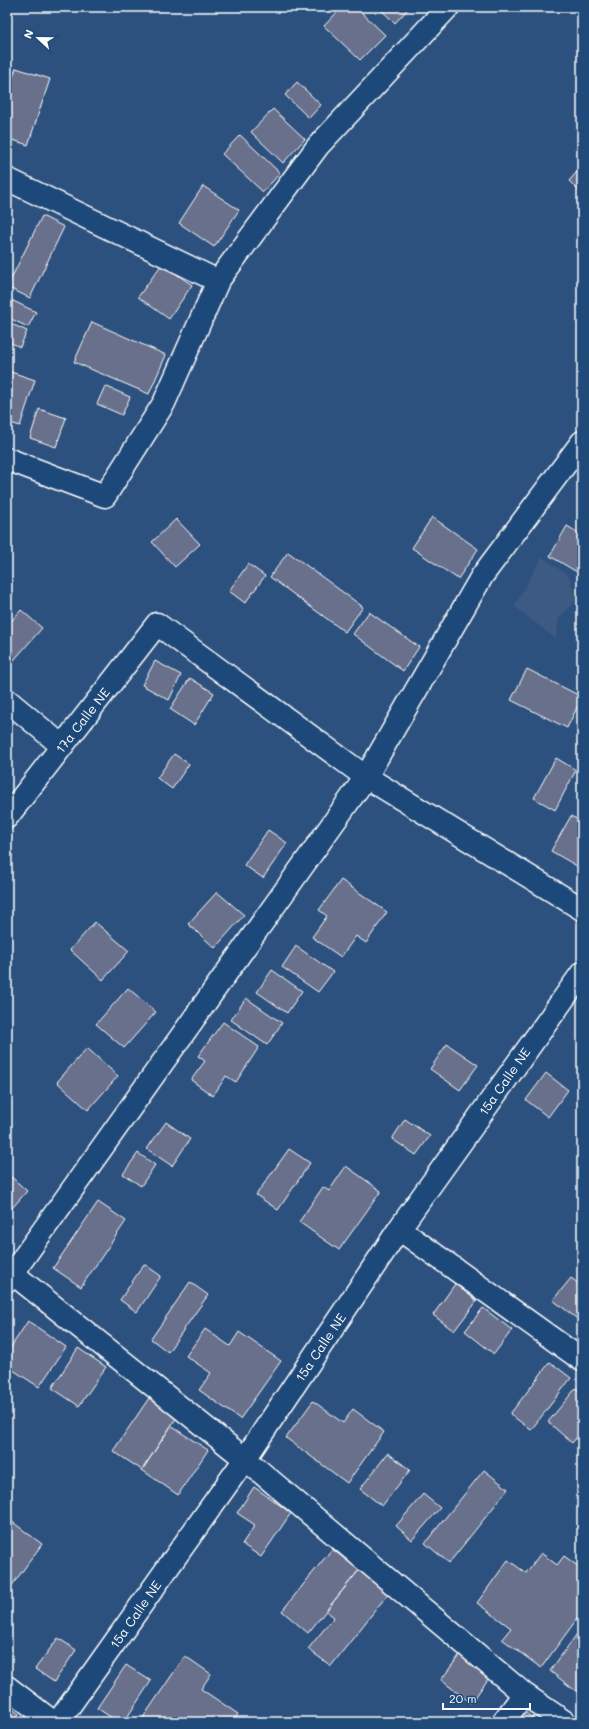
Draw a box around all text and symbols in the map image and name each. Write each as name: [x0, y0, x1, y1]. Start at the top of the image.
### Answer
north arrow: [18, 18, 58, 58]
text: N: [20, 27, 37, 41]
street label: 17a Calle NE: [51, 684, 113, 756]
street label: 15a Calle NE: [474, 1044, 534, 1118]
street label: 15a Calle NE: [291, 1310, 349, 1384]
street label: 15a Calle NE: [105, 1577, 165, 1651]
scale bar: [443, 1685, 530, 1711]
text: 20 m: [449, 1690, 477, 1706]

